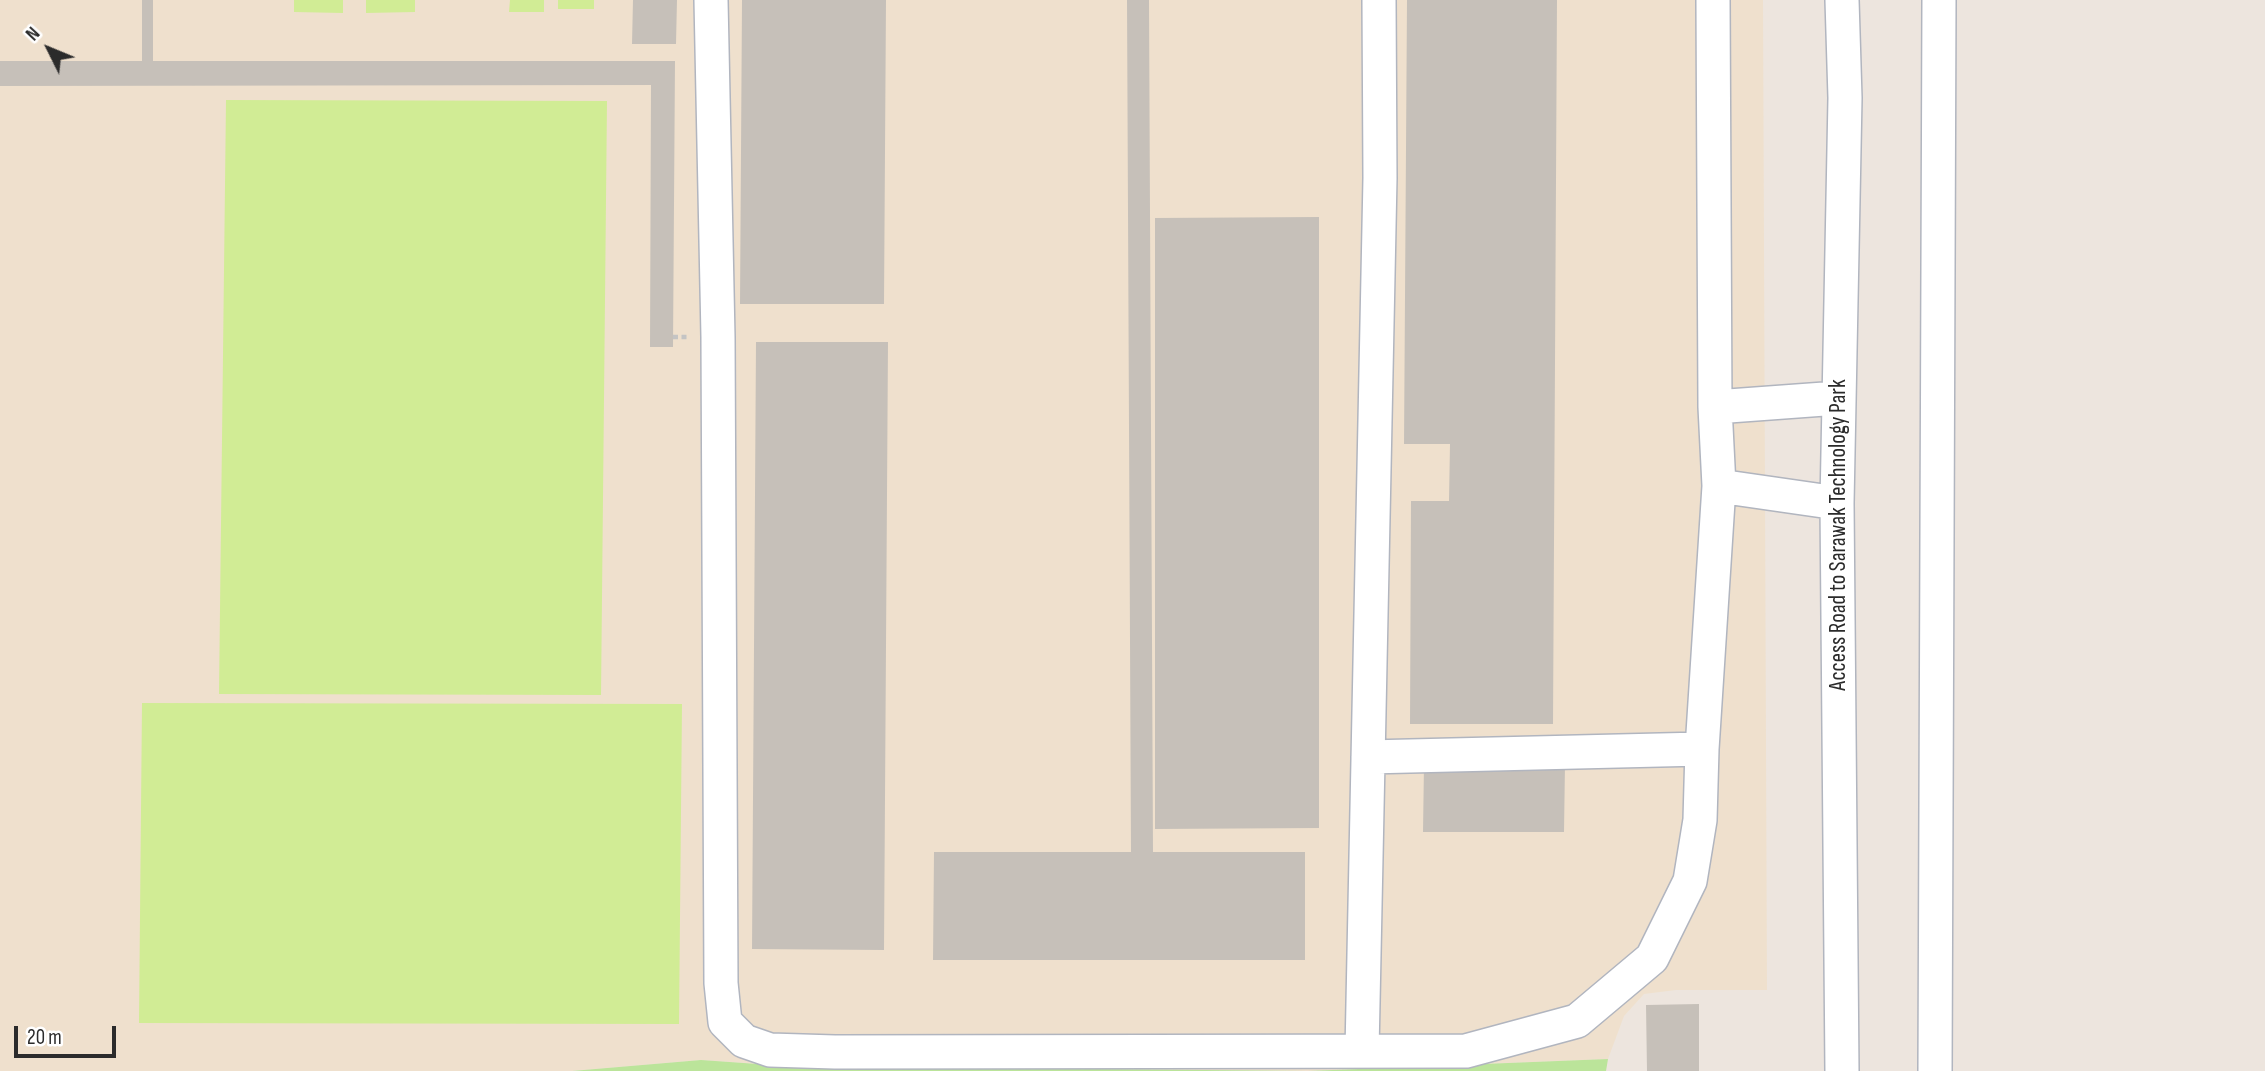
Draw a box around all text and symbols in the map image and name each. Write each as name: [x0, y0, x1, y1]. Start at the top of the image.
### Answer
north arrow: [14, 14, 84, 84]
text: N: [21, 23, 45, 46]
street label: Access Road to Sarawak Technology Park: [1825, 379, 1853, 691]
scale bar: [18, 1012, 119, 1056]
text: 20 m: [27, 1025, 62, 1050]

